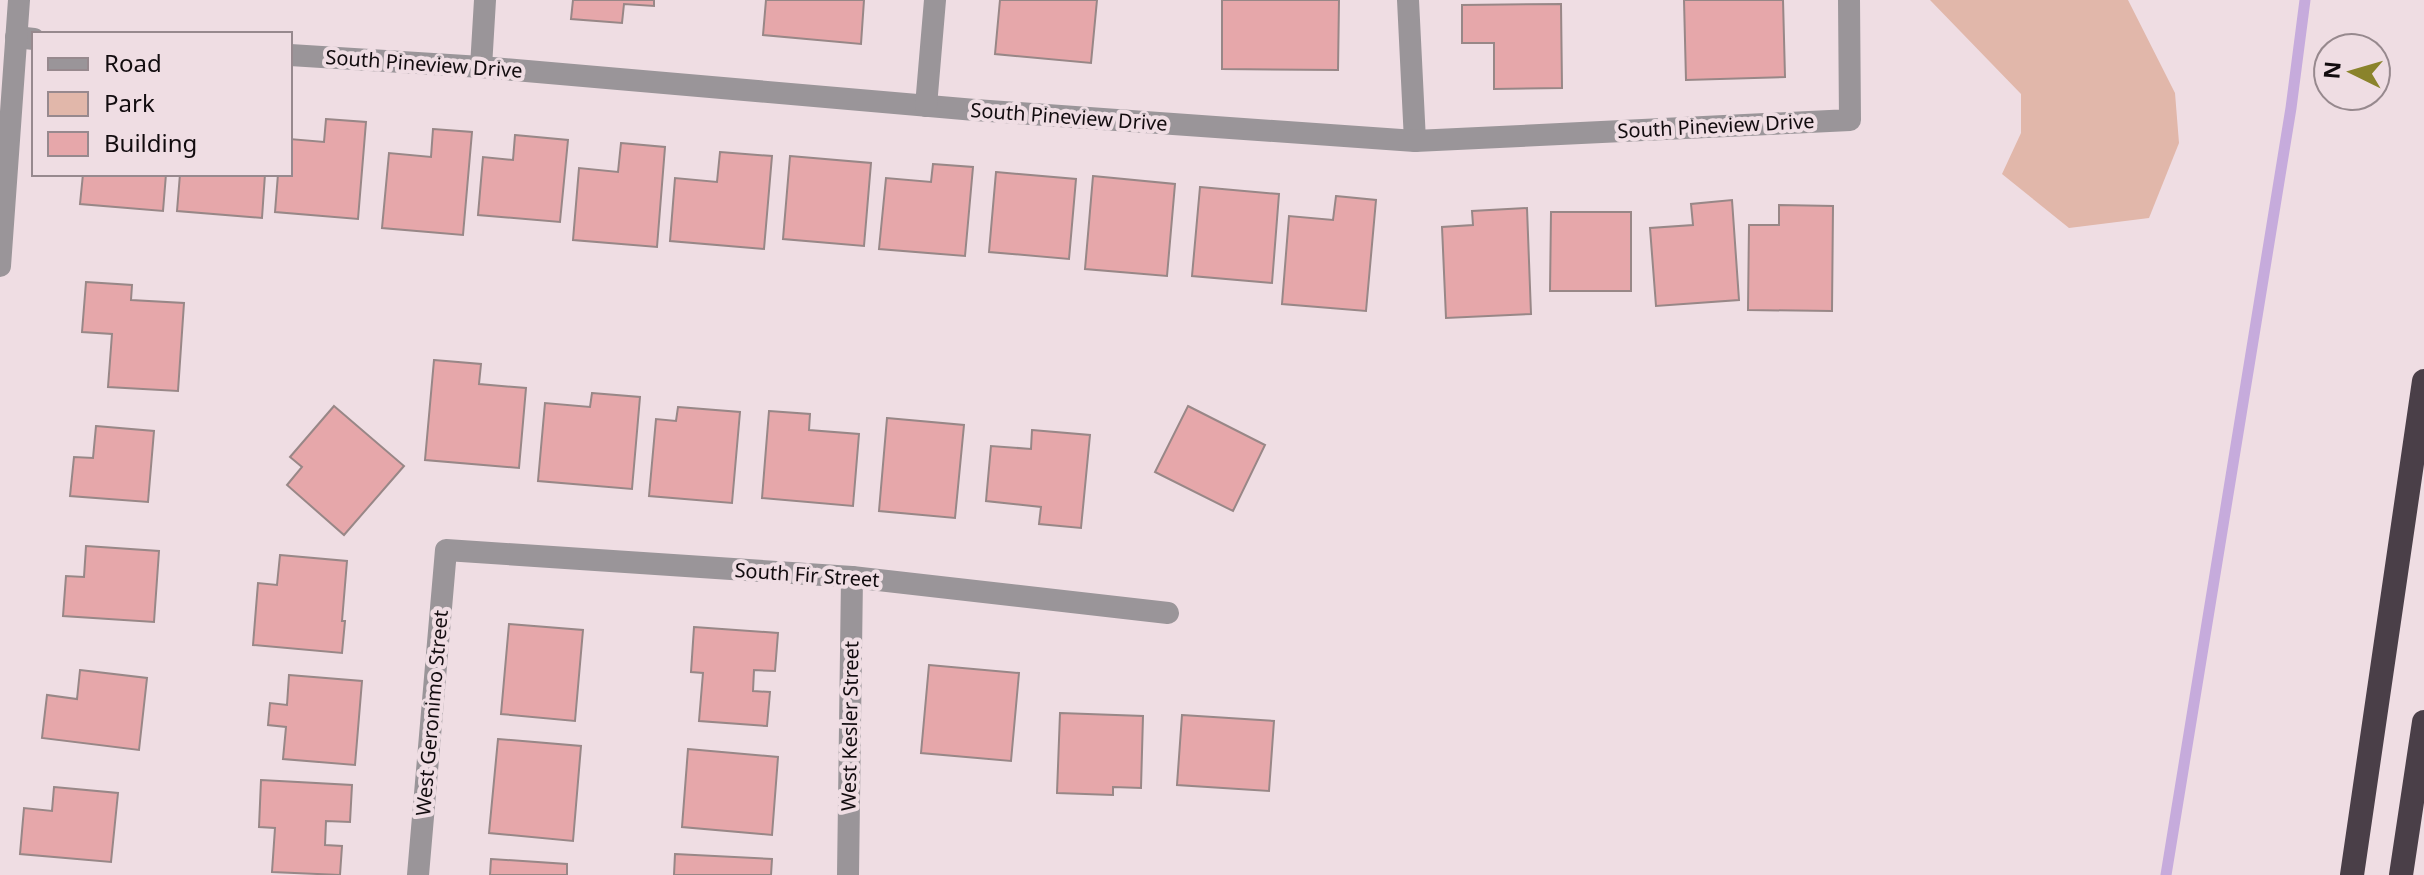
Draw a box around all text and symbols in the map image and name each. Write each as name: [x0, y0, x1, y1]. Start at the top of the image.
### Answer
legend: [32, 32, 292, 176]
north arrow: [2312, 32, 2392, 112]
street label: South Pineview Drive: [325, 43, 523, 84]
text: Road: [104, 46, 162, 79]
text: N: [2315, 60, 2347, 80]
text: Park: [104, 86, 155, 119]
street label: South Pineview Drive: [970, 96, 1168, 137]
street label: South Pineview Drive: [1617, 107, 1815, 144]
text: Building: [104, 126, 197, 159]
street label: South Fir Street: [734, 556, 880, 593]
street label: West Geronimo Street: [409, 609, 454, 817]
street label: West Kesler Street: [835, 641, 864, 811]

